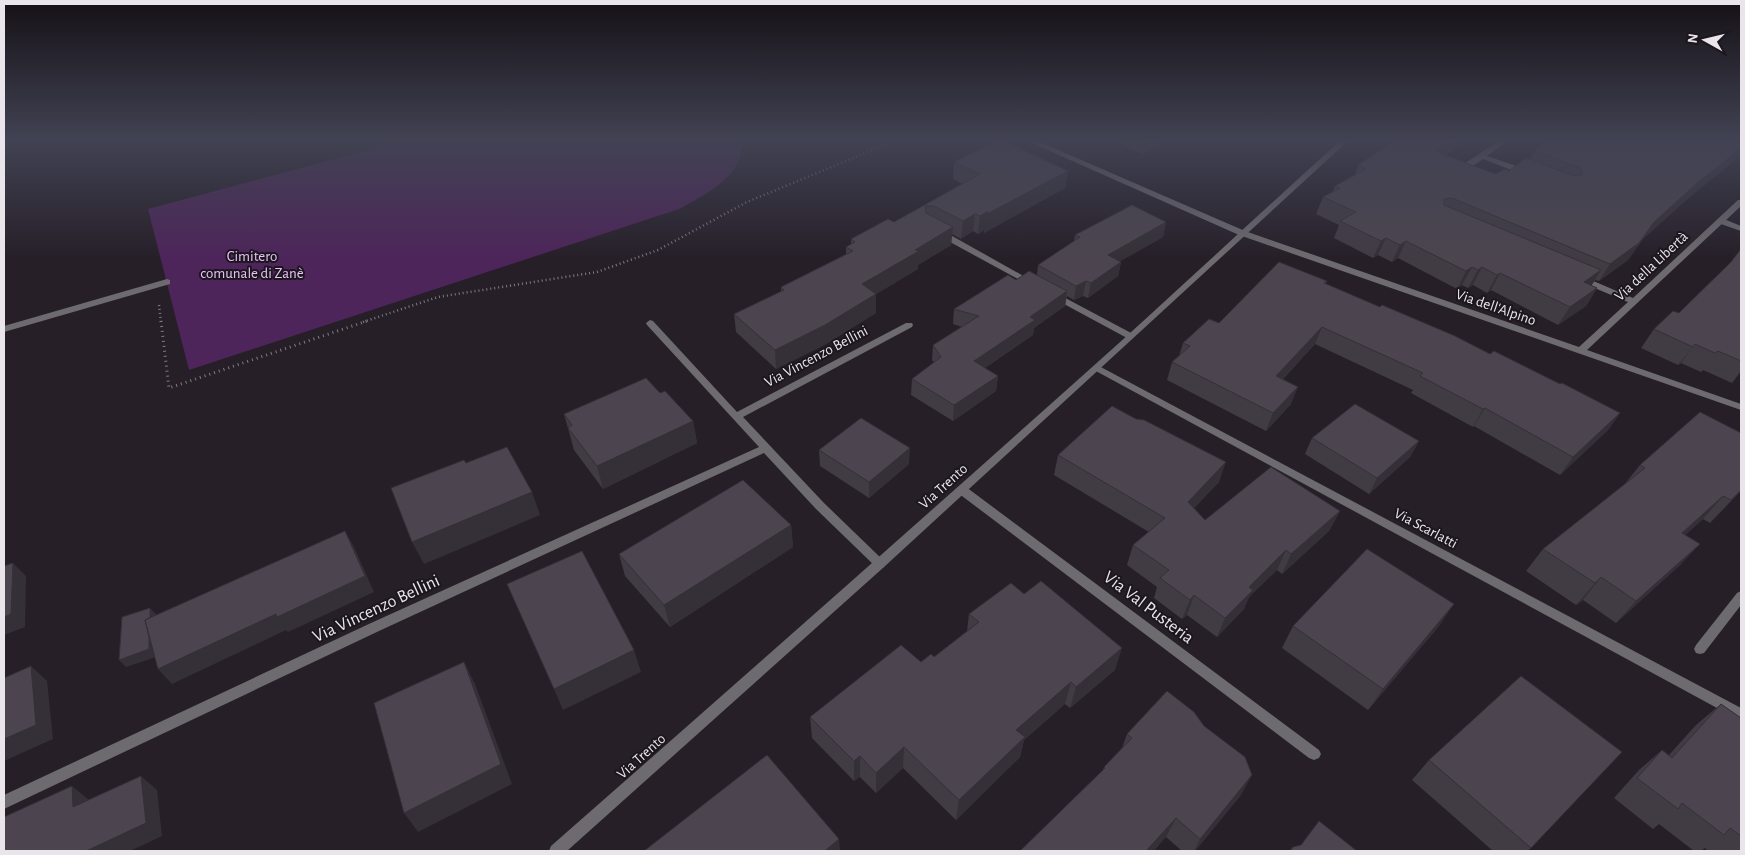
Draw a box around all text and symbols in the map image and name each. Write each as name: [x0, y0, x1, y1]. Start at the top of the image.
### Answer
north arrow: [1680, 15, 1730, 65]
text: N: [1686, 33, 1701, 44]
street label: Via della Libertà: [1612, 229, 1691, 304]
park label: Cimitero comunale di Zanè: [200, 249, 304, 281]
street label: Via dell'Alpino: [1454, 287, 1538, 328]
street label: Via Vincenzo Bellini: [762, 323, 870, 390]
street label: Via Trento: [916, 461, 970, 512]
street label: Via Scarlatti: [1392, 506, 1460, 551]
street label: Via Val Pusteria: [1100, 568, 1197, 647]
street label: Via Vincenzo Bellini: [310, 572, 443, 646]
street label: Via Trento: [614, 731, 668, 782]

